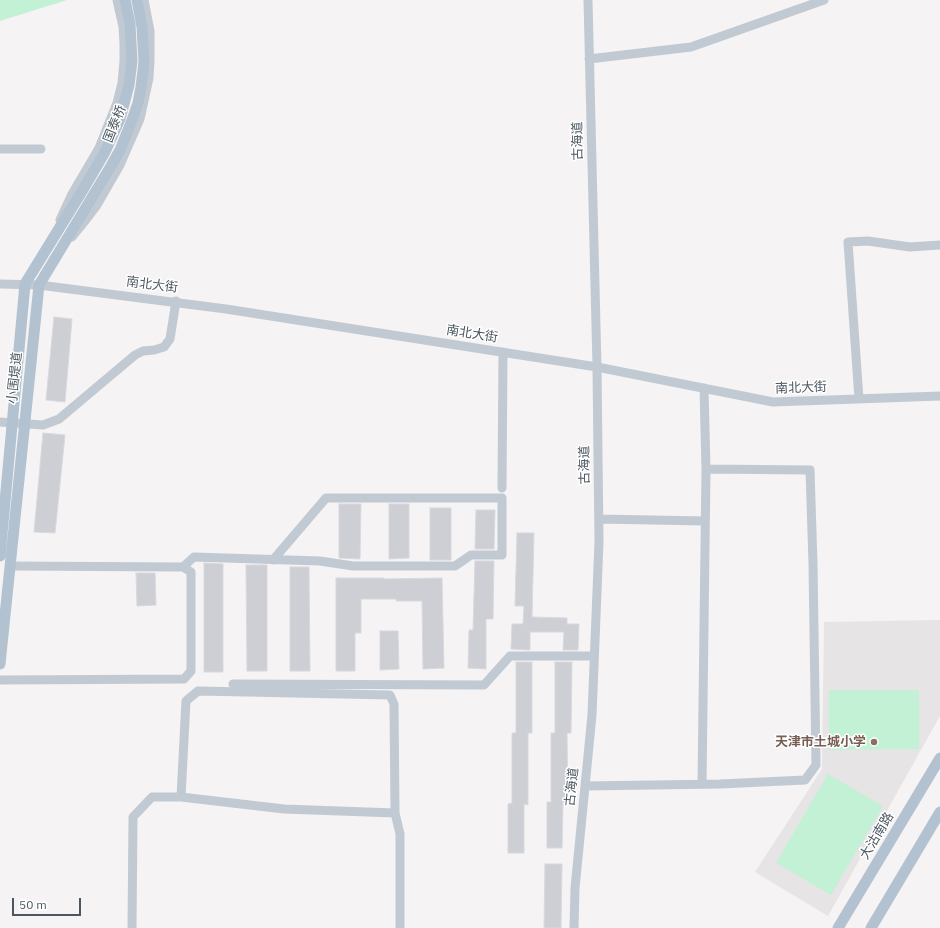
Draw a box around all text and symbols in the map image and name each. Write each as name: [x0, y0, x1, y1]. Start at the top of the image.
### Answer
street label: 国泰桥: [100, 103, 130, 145]
street label: 古海道: [570, 121, 586, 161]
street label: 南北大街: [125, 274, 179, 296]
street label: 南北大街: [445, 322, 499, 346]
street label: 小围堤道: [5, 351, 25, 405]
street label: 南北大街: [775, 379, 827, 397]
street label: 古海道: [577, 445, 593, 485]
place label: 天津市土城小学: [775, 734, 866, 750]
marker: 天津市土城小学: [869, 737, 879, 747]
street label: 古海道: [562, 767, 582, 807]
street label: 大沽南路: [857, 810, 897, 862]
scale bar: [14, 890, 83, 916]
text: 50 m: [19, 897, 47, 912]

